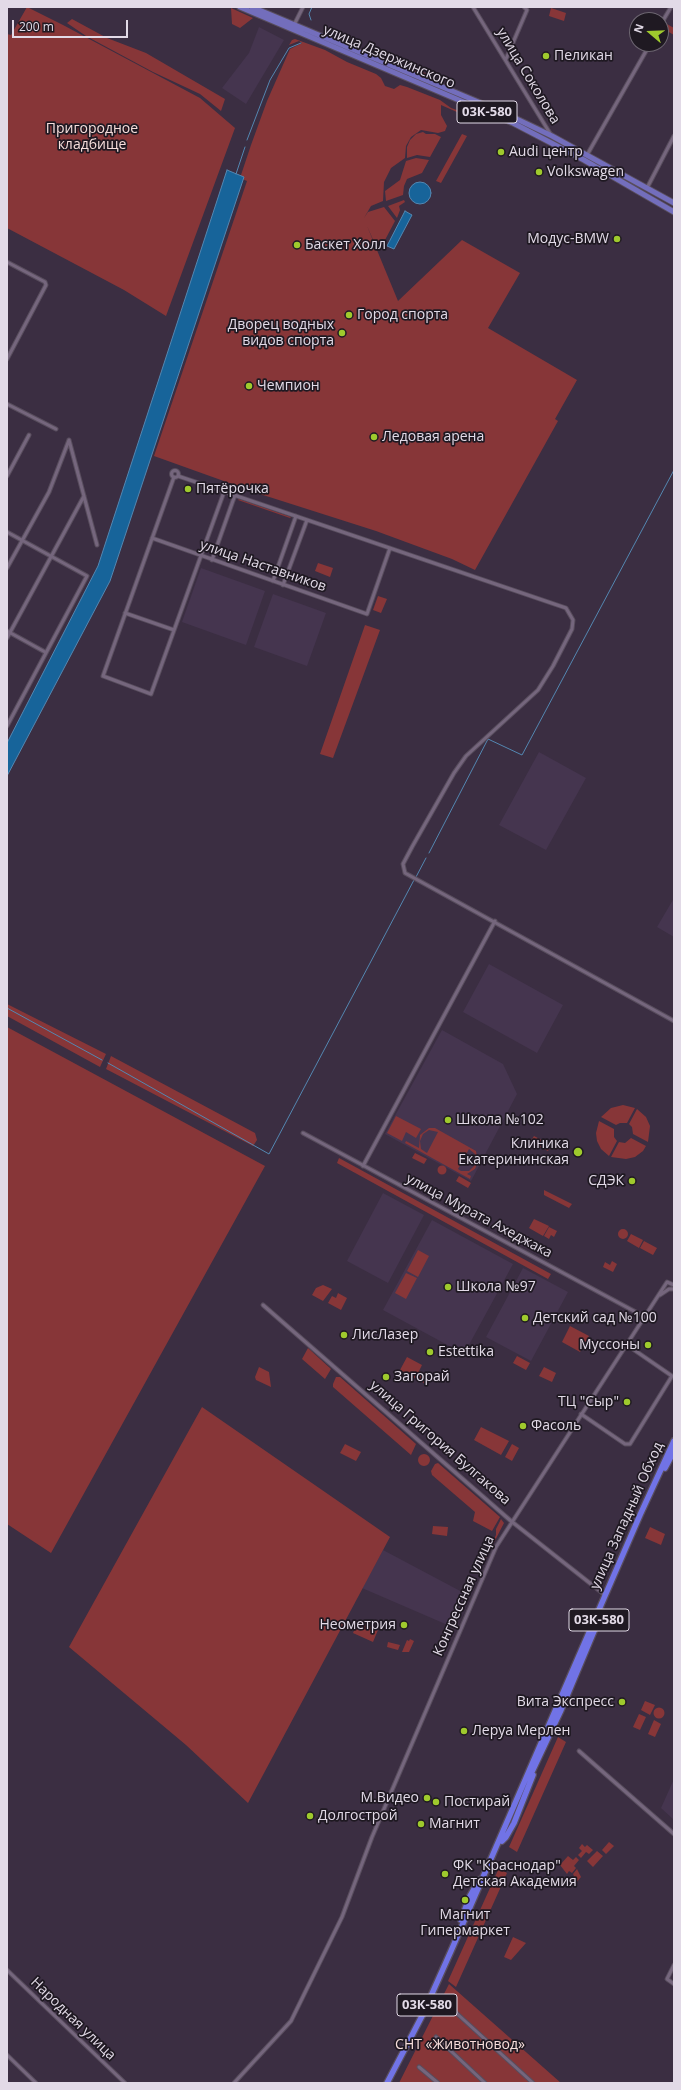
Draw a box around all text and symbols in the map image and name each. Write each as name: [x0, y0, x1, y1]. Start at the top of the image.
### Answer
scale bar: [14, 12, 130, 38]
north arrow: [629, 12, 669, 52]
text: 200 m: [19, 18, 54, 35]
street label: улица Дзержинского: [320, 22, 458, 92]
text: N: [630, 22, 647, 35]
street label: улица Соколова: [493, 25, 563, 127]
place label: Пеликан: [554, 48, 613, 64]
marker: Пеликан: [541, 51, 551, 61]
road number: 03К-580: [457, 101, 517, 123]
park label: Пригородное кладбище: [46, 121, 138, 154]
place label: Audi центр: [509, 144, 583, 160]
marker: Audi центр: [496, 147, 506, 157]
place label: Volkswagen: [547, 164, 624, 180]
marker: Volkswagen: [534, 167, 544, 177]
place label: Модус-BMW: [527, 231, 609, 247]
marker: Модус-BMW: [612, 234, 622, 244]
place label: Баскет Холл: [305, 237, 386, 253]
marker: Баскет Холл: [292, 240, 302, 250]
place label: Город спорта: [357, 307, 448, 323]
marker: Город спорта: [344, 310, 354, 320]
place label: Дворец водных видов спорта: [228, 317, 334, 350]
marker: Дворец водных видов спорта: [337, 328, 347, 338]
place label: Чемпион: [257, 378, 320, 394]
marker: Чемпион: [244, 381, 254, 391]
place label: Ледовая арена: [382, 429, 484, 445]
marker: Ледовая арена: [369, 432, 379, 442]
place label: Пятёрочка: [196, 481, 269, 497]
marker: Пятёрочка: [183, 484, 193, 494]
street label: улица Наставников: [197, 536, 329, 596]
place label: Школа №102: [456, 1112, 544, 1128]
marker: Школа №102: [443, 1115, 453, 1125]
place label: Клиника Екатерининская: [458, 1136, 569, 1168]
marker: Клиника Екатерининская: [572, 1146, 584, 1158]
street label: улица Мурата Ахеджака: [403, 1170, 555, 1262]
place label: СДЭК: [588, 1173, 624, 1189]
marker: СДЭК: [627, 1176, 637, 1186]
place label: Школа №97: [456, 1279, 536, 1295]
marker: Школа №97: [443, 1282, 453, 1292]
place label: Детский сад №100: [533, 1310, 657, 1326]
marker: Детский сад №100: [520, 1313, 530, 1323]
place label: ЛисЛазер: [352, 1327, 418, 1343]
marker: ЛисЛазер: [339, 1330, 349, 1340]
place label: Муссоны: [579, 1337, 640, 1353]
marker: Муссоны: [643, 1340, 653, 1350]
place label: Estettika: [438, 1344, 494, 1360]
marker: Estettika: [425, 1347, 435, 1357]
place label: Загорай: [394, 1369, 450, 1385]
marker: Загорай: [381, 1372, 391, 1382]
street label: улица Григория Булгакова: [366, 1377, 514, 1509]
place label: ТЦ "Сыр": [558, 1394, 619, 1410]
marker: ТЦ "Сыр": [622, 1397, 632, 1407]
place label: Фасоль: [531, 1418, 581, 1434]
marker: Фасоль: [518, 1421, 528, 1431]
street label: улица Западный Обход: [587, 1440, 667, 1592]
street label: Конгрессная улица: [430, 1533, 498, 1659]
road number: 03К-580: [569, 1609, 629, 1631]
place label: Неометрия: [319, 1617, 396, 1633]
marker: Неометрия: [399, 1620, 409, 1630]
place label: Вита Экспресс: [517, 1694, 614, 1710]
marker: Вита Экспресс: [617, 1697, 627, 1707]
place label: Леруа Мерлен: [472, 1723, 570, 1739]
marker: Леруа Мерлен: [459, 1726, 469, 1736]
place label: М.Видео: [360, 1790, 419, 1806]
marker: М.Видео: [422, 1793, 432, 1803]
place label: Постирай: [444, 1794, 510, 1810]
marker: Постирай: [431, 1797, 441, 1807]
place label: Долгострой: [318, 1808, 398, 1824]
marker: Долгострой: [305, 1811, 315, 1821]
place label: Магнит: [429, 1816, 480, 1832]
marker: Магнит: [416, 1819, 426, 1829]
place label: ФК "Краснодар" Детская Академия: [453, 1858, 577, 1890]
marker: ФК "Краснодар" Детская Академия: [440, 1869, 450, 1879]
marker: Магнит Гипермаркет: [460, 1895, 470, 1905]
place label: Магнит Гипермаркет: [420, 1907, 510, 1940]
street label: Народная улица: [27, 1974, 119, 2064]
road number: 03К-580: [397, 1994, 457, 2016]
park label: СНТ «Животновод»: [395, 2037, 525, 2053]

